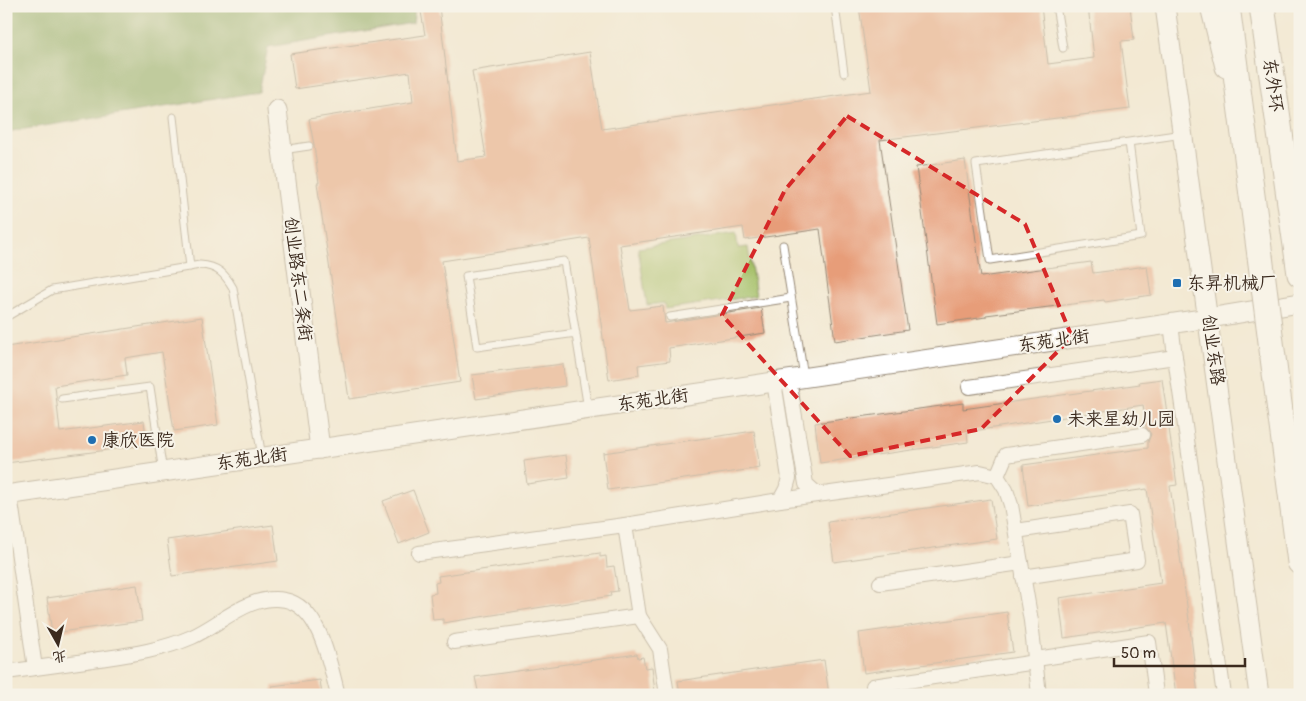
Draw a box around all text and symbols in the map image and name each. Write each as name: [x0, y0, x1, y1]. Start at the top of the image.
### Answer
street label: 东外环: [1258, 57, 1288, 113]
street label: 创业路东二条街: [279, 215, 317, 343]
place label: 东昇机械厂: [1187, 272, 1277, 295]
marker: 东昇机械厂: [1171, 277, 1183, 289]
street label: 创业东路: [1197, 313, 1229, 387]
street label: 东苑北街: [1017, 325, 1091, 357]
street label: 东苑北街: [616, 384, 690, 416]
place label: 未来星幼儿园: [1067, 408, 1175, 431]
marker: 未来星幼儿园: [1051, 413, 1063, 425]
place label: 康欣医院: [102, 429, 174, 452]
marker: 康欣医院: [86, 434, 98, 446]
street label: 东苑北街: [215, 443, 289, 475]
north arrow: [32, 618, 82, 668]
scale bar: [1114, 636, 1245, 668]
text: 50 m: [1121, 644, 1156, 663]
text: 北: [52, 647, 68, 666]

